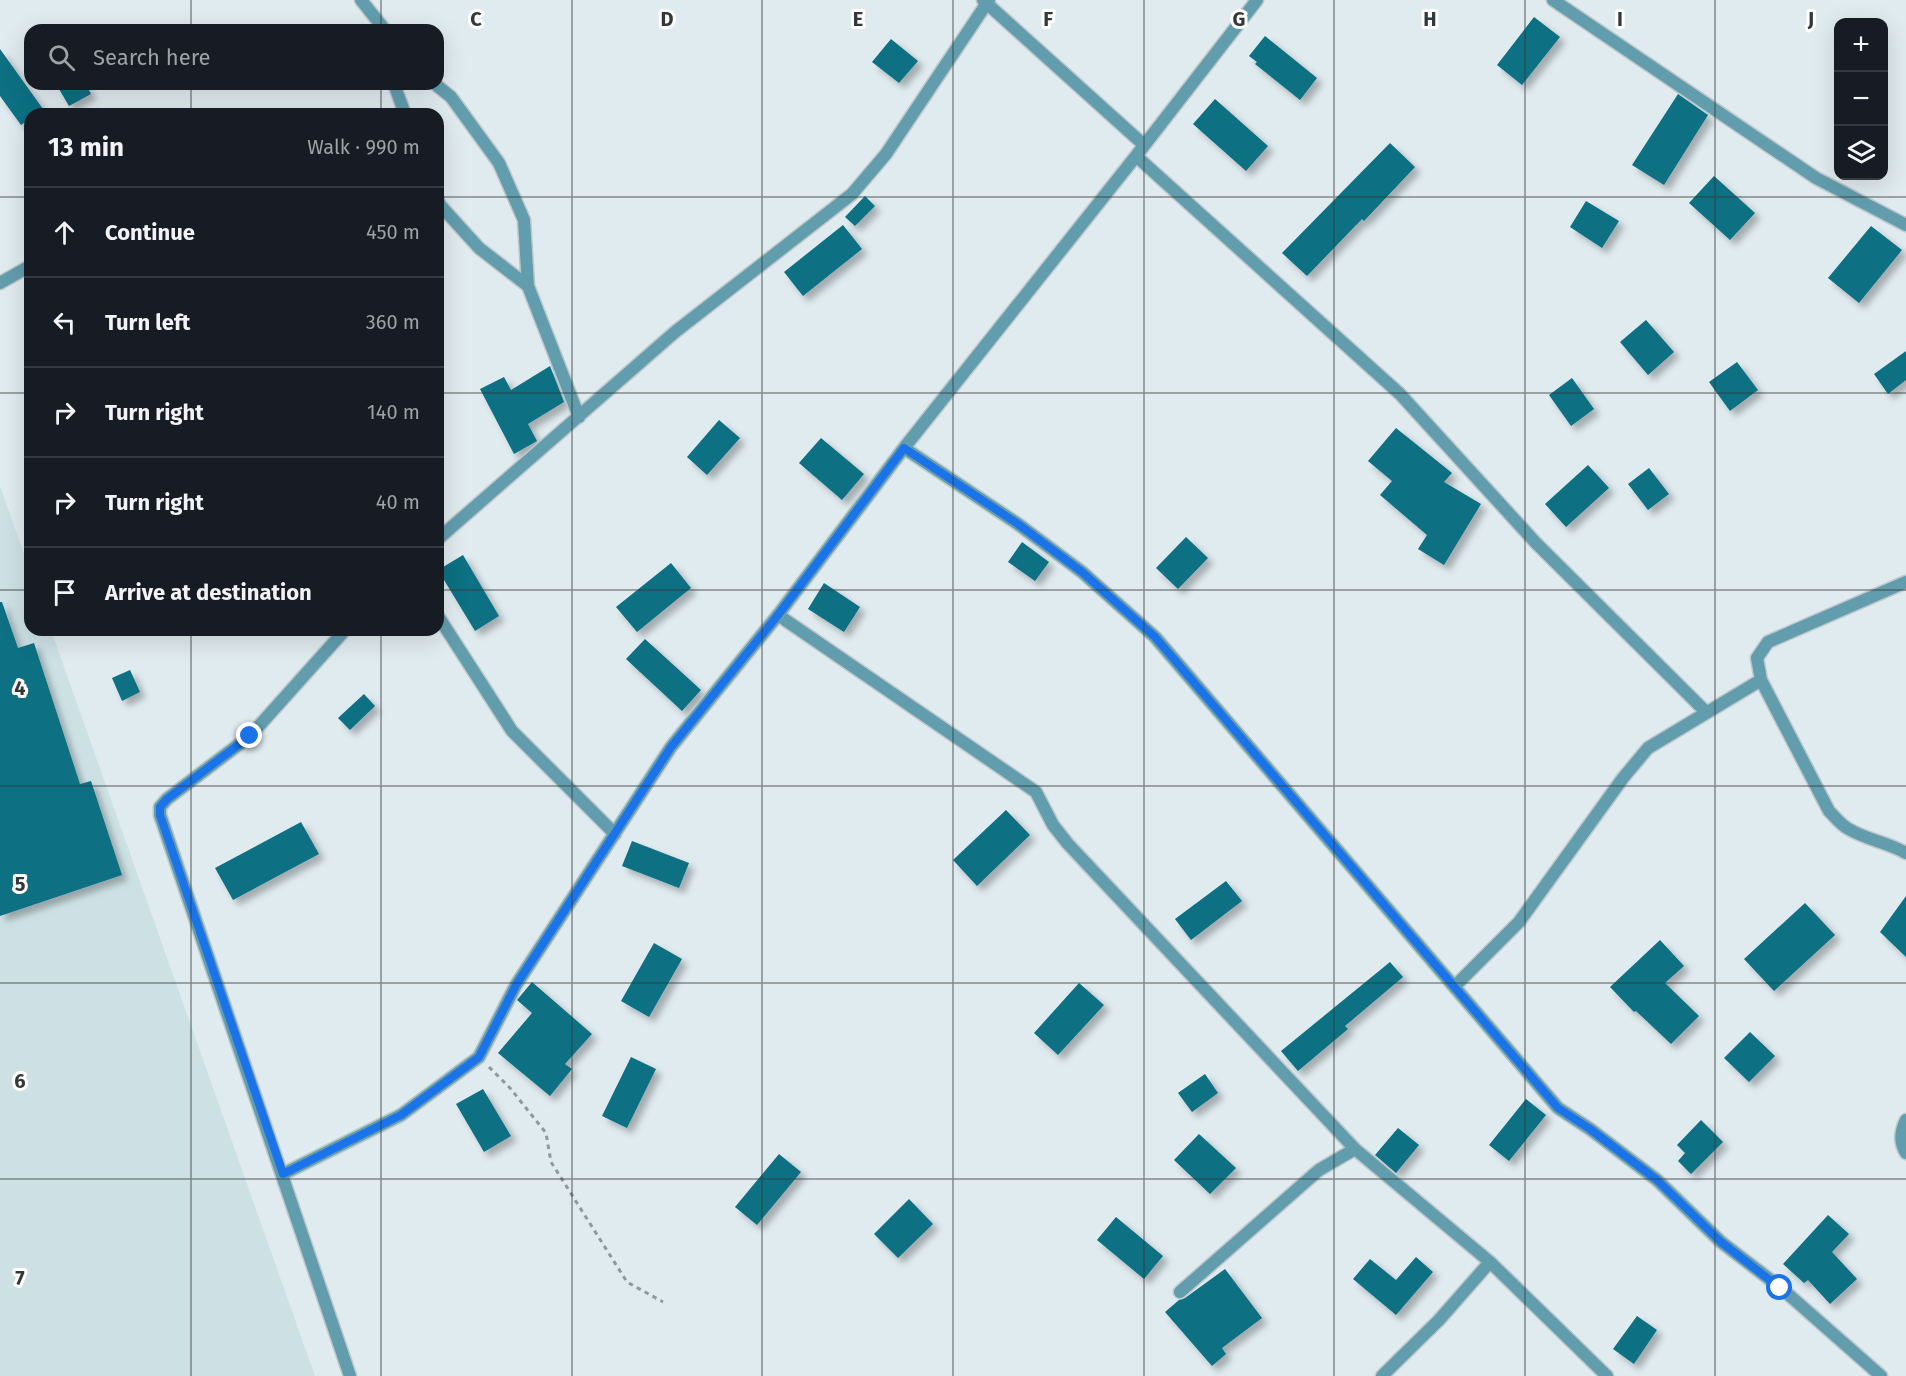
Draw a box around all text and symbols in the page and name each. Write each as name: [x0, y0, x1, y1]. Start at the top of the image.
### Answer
text: C: [470, 7, 482, 31]
text: D: [660, 7, 674, 31]
text: E: [853, 7, 863, 31]
text: F: [1043, 7, 1053, 31]
text: G: [1233, 7, 1245, 31]
text: H: [1423, 7, 1437, 31]
text: I: [1617, 7, 1623, 31]
text: J: [1807, 7, 1814, 31]
map controls: [1834, 18, 1888, 180]
button: +: [1834, 18, 1888, 72]
search box: [24, 24, 444, 90]
icon: search: [45, 41, 78, 74]
text: Search here: [93, 44, 211, 71]
button: −: [1834, 72, 1888, 126]
button: layers: [1834, 126, 1888, 180]
text: 13 min: [48, 132, 124, 163]
text: Walk · 990 m: [307, 135, 420, 159]
icon: ahead: [48, 216, 81, 249]
text: Continue: [105, 219, 195, 246]
text: 450 m: [366, 220, 420, 244]
icon: left: [48, 306, 81, 339]
text: Turn left: [105, 309, 190, 336]
text: 360 m: [366, 310, 420, 334]
icon: right: [48, 396, 81, 429]
text: Turn right: [105, 399, 204, 426]
text: 140 m: [367, 400, 420, 424]
icon: right: [48, 486, 81, 519]
text: Turn right: [105, 489, 204, 516]
text: 40 m: [376, 490, 420, 514]
icon: arrive: [48, 576, 81, 609]
text: Arrive at destination: [105, 579, 312, 606]
text: 4: [14, 676, 26, 700]
route end: [236, 722, 262, 748]
text: 5: [15, 872, 26, 896]
text: 6: [14, 1069, 26, 1093]
text: 7: [15, 1266, 25, 1290]
route start: [1766, 1274, 1792, 1300]

